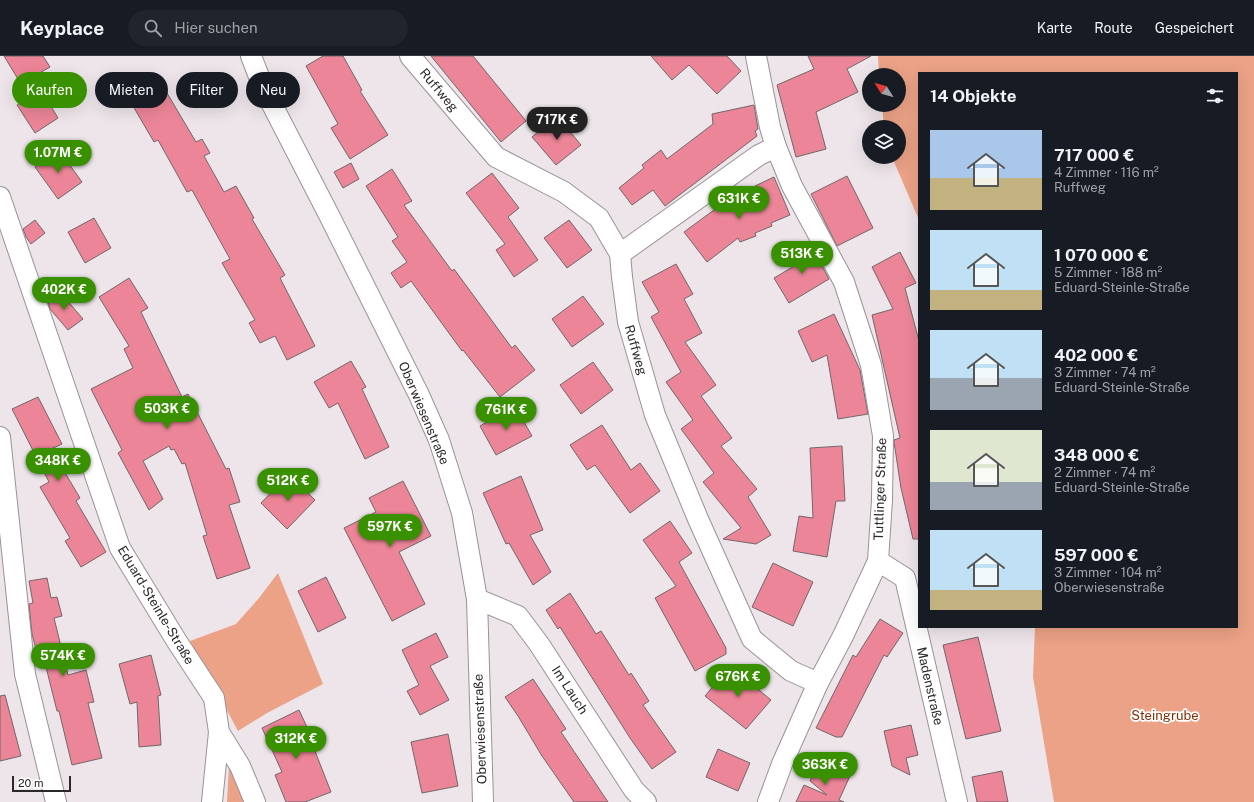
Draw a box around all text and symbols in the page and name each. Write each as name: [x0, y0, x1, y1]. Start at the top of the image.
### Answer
search box: [128, 10, 408, 46]
text: Keyplace: [20, 17, 104, 39]
icon: search: [142, 17, 164, 39]
text: Hier suchen: [174, 19, 258, 36]
text: Karte: [1037, 20, 1072, 36]
text: Route: [1094, 20, 1133, 36]
text: Gespeichert: [1155, 20, 1234, 36]
street label: Ruffweg: [417, 65, 461, 115]
north arrow: [862, 68, 906, 112]
map controls: [862, 68, 906, 164]
chip: Kaufen: [12, 72, 87, 108]
chip: Mieten: [95, 72, 168, 108]
chip: Filter: [176, 72, 238, 108]
chip: Neu: [246, 72, 300, 108]
icon: filters: [1204, 85, 1226, 107]
text: 14 Objekte: [930, 86, 1016, 106]
pin: 717K €: [524, 107, 590, 141]
text: 717K €: [536, 112, 578, 127]
button: layers: [862, 120, 906, 164]
pin: 1.07M €: [21, 140, 95, 174]
text: 1.07M €: [34, 145, 82, 160]
text: 717 000 €: [1054, 145, 1134, 165]
icon: home: [962, 146, 1010, 194]
text: 4 Zimmer · 116 m²: [1054, 165, 1159, 180]
text: Ruffweg: [1054, 180, 1106, 195]
pin: 631K €: [706, 186, 772, 220]
text: 631K €: [717, 191, 761, 206]
pin: 513K €: [769, 241, 835, 275]
text: 1 070 000 €: [1054, 245, 1149, 265]
text: 513K €: [780, 246, 824, 261]
icon: home: [962, 246, 1010, 294]
text: 5 Zimmer · 188 m²: [1054, 265, 1162, 280]
pin: 402K €: [31, 277, 97, 311]
text: Eduard-Steinle-Straße: [1054, 280, 1190, 295]
text: 402K €: [41, 282, 87, 297]
street label: Ruffweg: [622, 323, 650, 377]
text: 402 000 €: [1054, 345, 1138, 365]
icon: home: [962, 346, 1010, 394]
street label: Oberwiesenstraße: [396, 359, 452, 467]
text: 3 Zimmer · 74 m²: [1054, 365, 1156, 380]
text: Eduard-Steinle-Straße: [1054, 380, 1190, 395]
pin: 503K €: [134, 396, 200, 430]
pin: 761K €: [473, 397, 539, 431]
text: 503K €: [144, 401, 190, 416]
text: 761K €: [485, 402, 527, 417]
street label: Tuttlinger Straße: [871, 437, 889, 541]
text: 348 000 €: [1054, 445, 1139, 465]
icon: home: [962, 446, 1010, 494]
pin: 348K €: [25, 448, 91, 482]
text: 348K €: [35, 453, 81, 468]
text: 2 Zimmer · 74 m²: [1054, 465, 1155, 480]
pin: 512K €: [255, 468, 321, 502]
text: 512K €: [266, 473, 310, 488]
text: Eduard-Steinle-Straße: [1054, 480, 1190, 495]
pin: 597K €: [357, 514, 423, 548]
text: 597K €: [367, 519, 413, 534]
street label: Eduard-Steinle-Straße: [115, 543, 197, 667]
text: 597 000 €: [1054, 545, 1139, 565]
icon: home: [962, 546, 1010, 594]
text: 3 Zimmer · 104 m²: [1054, 565, 1161, 580]
text: Oberwiesenstraße: [1054, 580, 1164, 595]
pin: 574K €: [30, 643, 96, 677]
street label: Madenstraße: [914, 645, 946, 727]
text: 574K €: [40, 648, 86, 663]
street label: Im Lauch: [549, 663, 591, 717]
pin: 676K €: [705, 664, 771, 698]
text: 676K €: [715, 669, 761, 684]
street label: Oberwiesenstraße: [471, 674, 489, 784]
park label: Steingrube: [1131, 708, 1199, 723]
pin: 312K €: [263, 726, 329, 760]
text: 312K €: [274, 731, 318, 746]
pin: 363K €: [792, 752, 858, 786]
text: 363K €: [802, 757, 848, 772]
scale bar: [12, 774, 71, 793]
text: 20 m: [18, 777, 43, 789]

